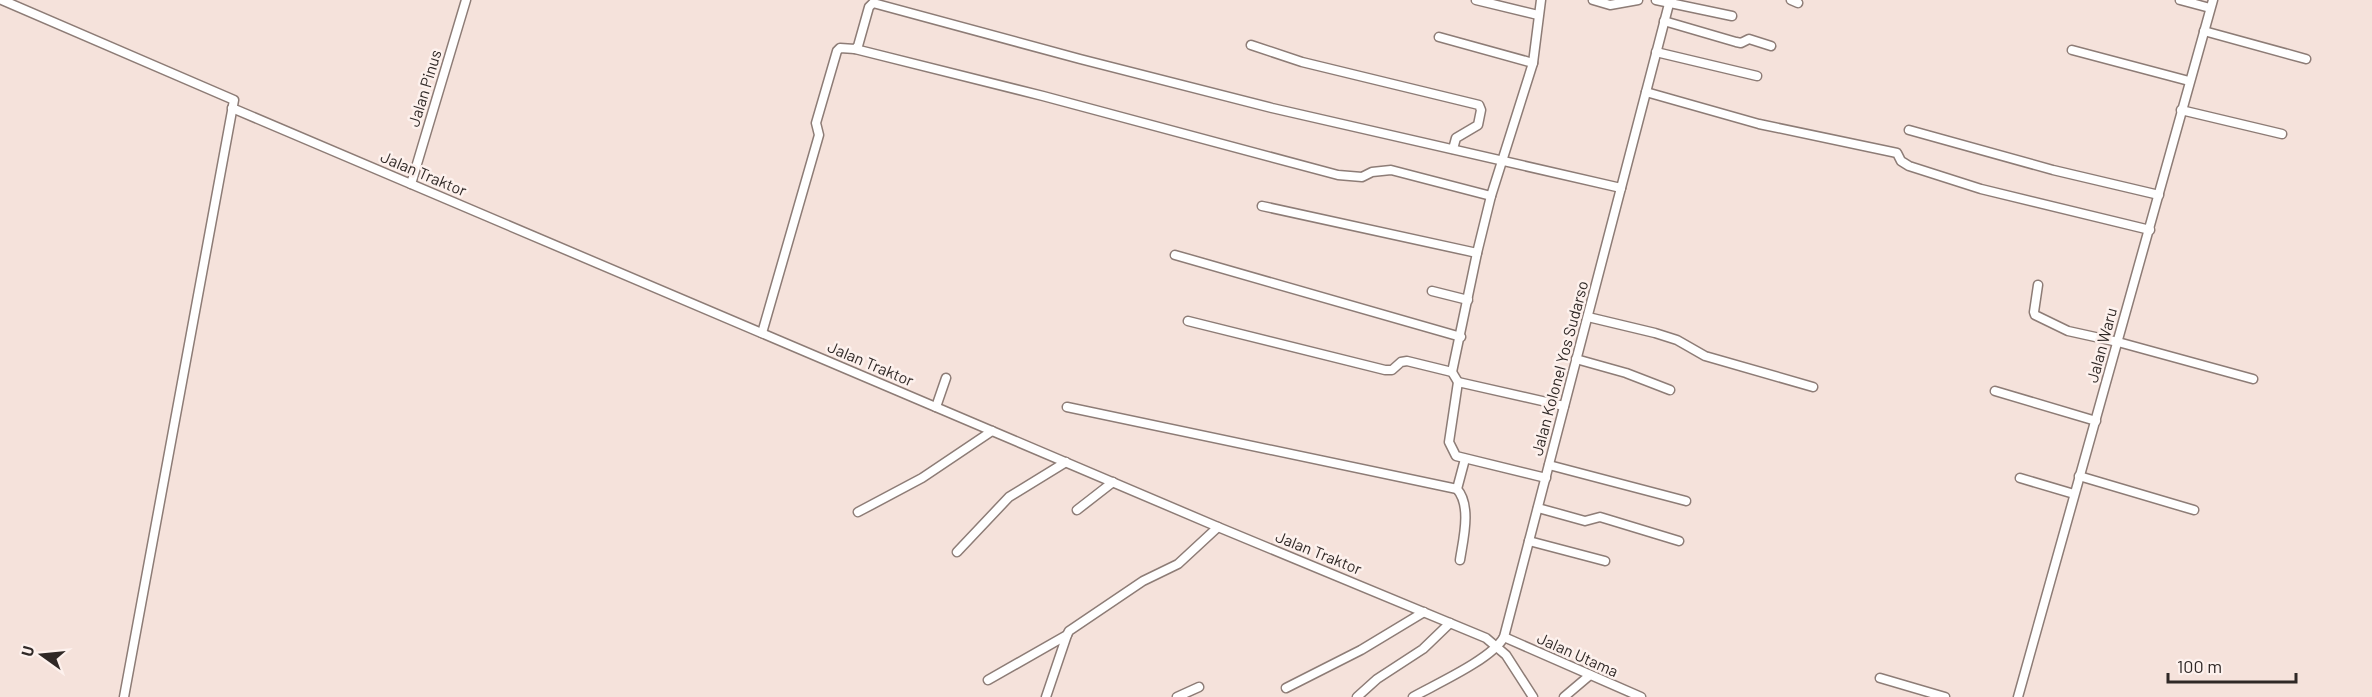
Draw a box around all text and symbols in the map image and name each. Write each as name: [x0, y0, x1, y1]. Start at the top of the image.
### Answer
street label: Jalan Pinus: [403, 47, 445, 129]
street label: Jalan Traktor: [378, 146, 470, 200]
street label: Jalan Kolonel Yos Sudarso: [1526, 278, 1592, 458]
street label: Jalan Waru: [2082, 305, 2120, 385]
street label: Jalan Traktor: [825, 336, 917, 390]
street label: Jalan Traktor: [1273, 526, 1365, 578]
north arrow: [12, 625, 72, 685]
street label: Jalan Utama: [1534, 628, 1622, 680]
text: U: [17, 644, 38, 658]
scale bar: [2168, 646, 2296, 684]
text: 100 m: [2177, 655, 2222, 677]

